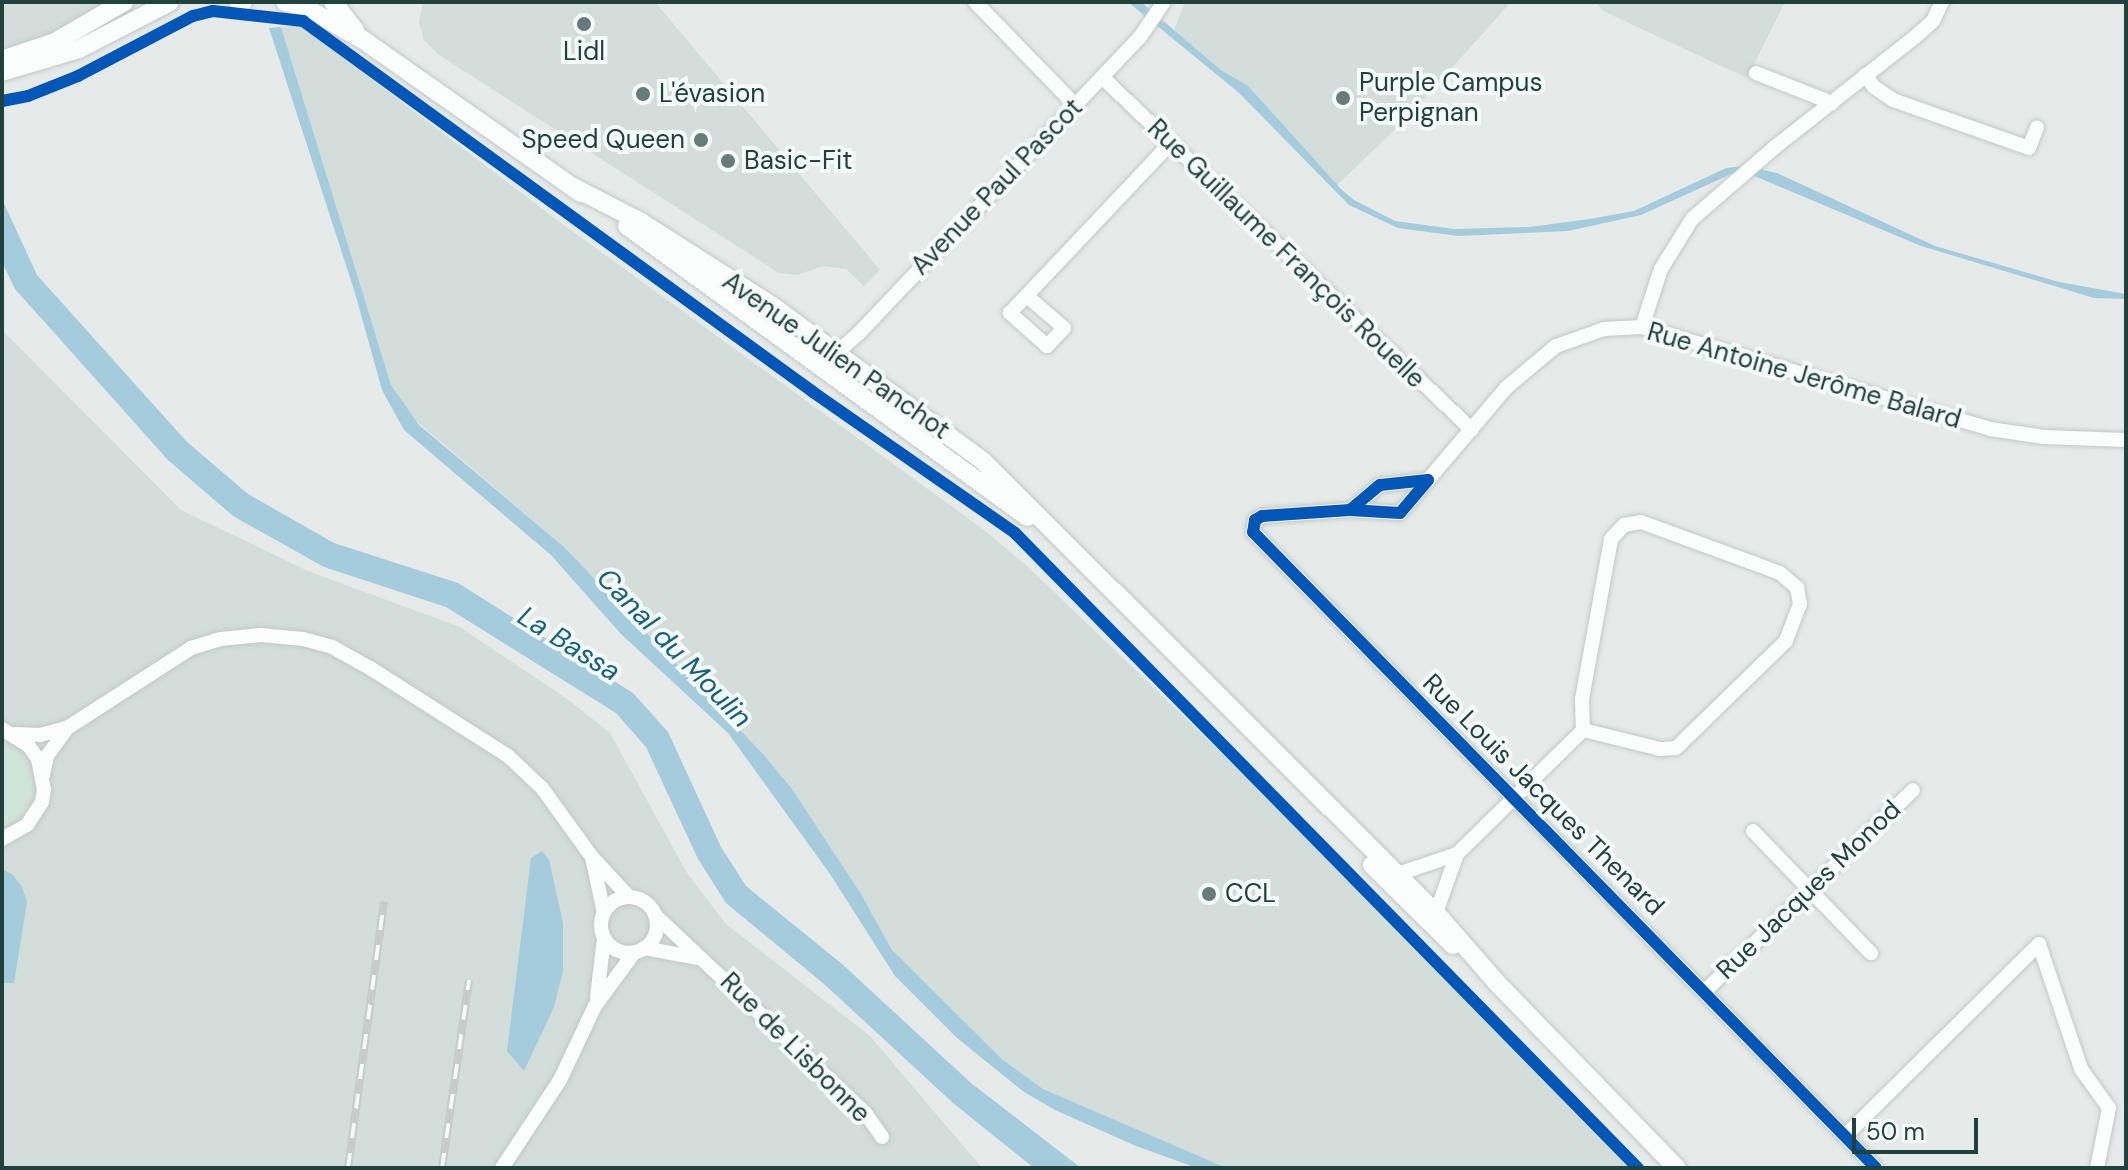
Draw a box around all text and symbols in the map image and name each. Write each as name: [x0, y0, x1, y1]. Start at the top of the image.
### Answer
marker: Lidl: [575, 15, 593, 33]
place label: Lidl: [563, 36, 605, 68]
place label: Purple Campus Perpignan: [1359, 67, 1543, 128]
place label: L'évasion: [659, 78, 765, 110]
marker: L'évasion: [634, 85, 652, 103]
marker: Purple Campus Perpignan: [1334, 89, 1352, 107]
street label: Avenue Paul Pascot: [905, 92, 1089, 282]
street label: Rue Guillaume François Rouelle: [1141, 113, 1431, 395]
place label: Speed Queen: [521, 124, 685, 156]
marker: Speed Queen: [692, 131, 710, 149]
place label: Basic-Fit: [744, 145, 852, 177]
marker: Basic-Fit: [719, 152, 737, 170]
street label: Avenue Julien Panchot: [716, 266, 956, 446]
street label: Rue Antoine Jerôme Balard: [1644, 316, 1964, 436]
water label: Canal du Moulin: [590, 561, 758, 735]
water label: La Bassa: [512, 599, 626, 689]
street label: Rue Louis Jacques Thenard: [1416, 668, 1670, 922]
street label: Rue Jacques Monod: [1710, 794, 1908, 986]
place label: CCL: [1225, 878, 1276, 910]
marker: CCL: [1200, 885, 1218, 903]
street label: Rue de Lisbonne: [714, 967, 876, 1129]
scale bar: [1856, 1102, 1982, 1152]
text: 50 m: [1866, 1116, 1925, 1147]

